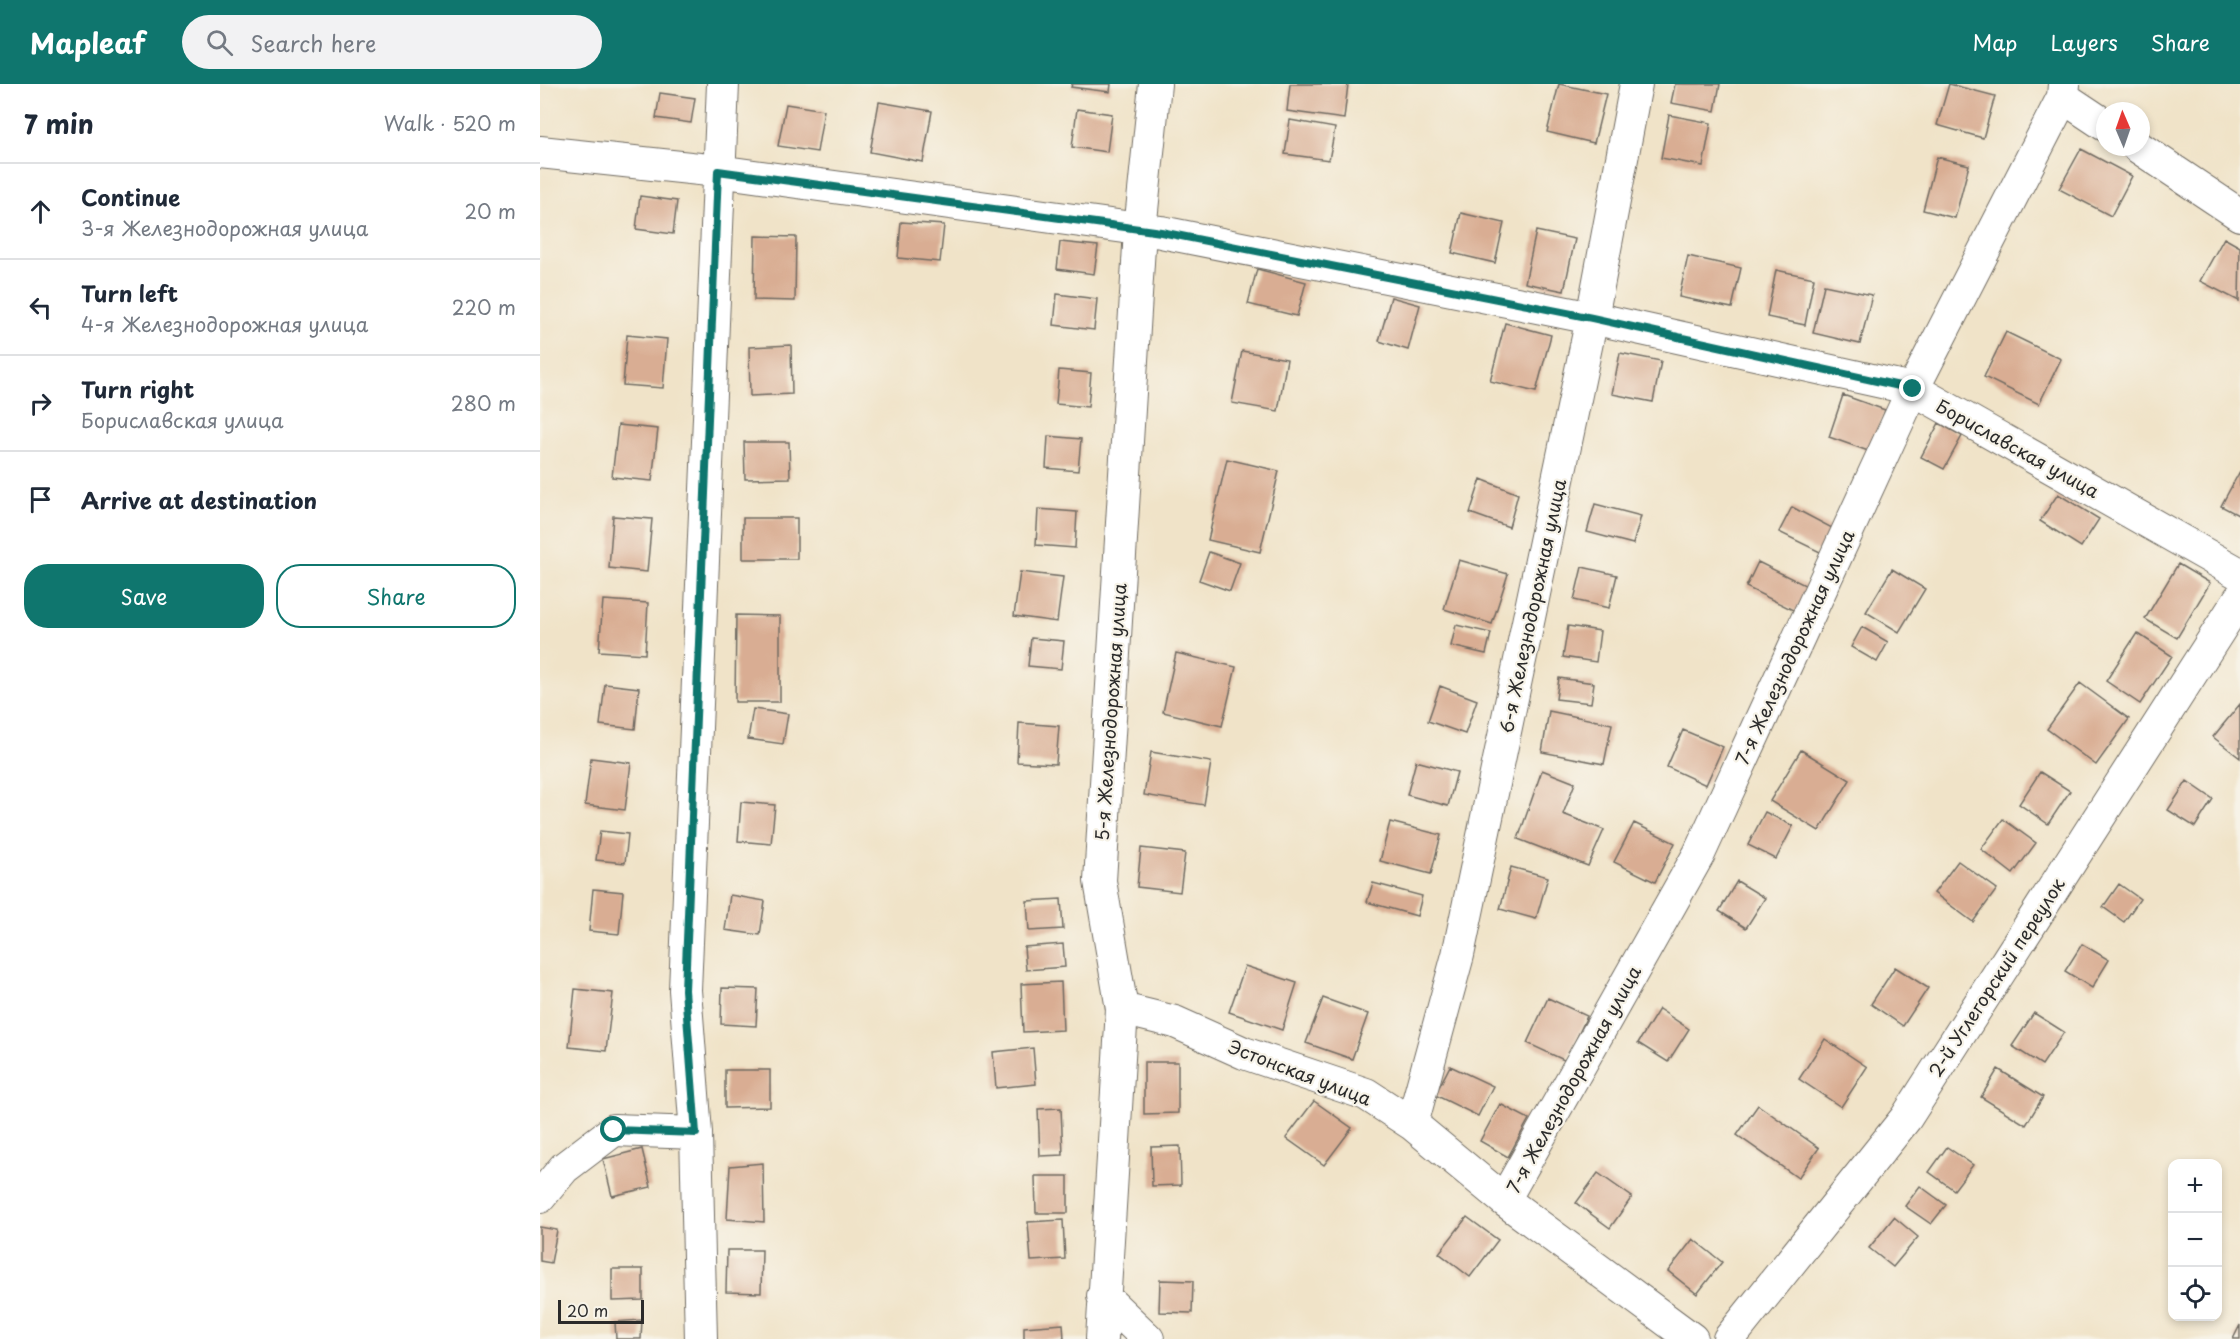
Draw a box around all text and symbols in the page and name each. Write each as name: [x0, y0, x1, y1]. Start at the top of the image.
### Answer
search box: [182, 15, 602, 69]
text: Mapleaf: [30, 21, 146, 64]
icon: search: [203, 26, 236, 59]
text: Search here: [251, 26, 376, 59]
text: Map: [1973, 26, 2017, 58]
text: Layers: [2050, 26, 2118, 58]
text: Share: [2151, 26, 2210, 58]
north arrow: [2096, 102, 2150, 156]
text: 7 min: [24, 104, 94, 143]
text: Walk · 520 m: [384, 108, 516, 138]
text: Continue: [81, 180, 180, 213]
icon: ahead: [24, 195, 57, 228]
text: 20 m: [464, 196, 516, 226]
text: 3-я Железнодорожная улица: [81, 213, 368, 243]
text: Turn left: [81, 276, 178, 309]
icon: left: [24, 291, 57, 324]
text: 220 m: [452, 292, 516, 322]
text: 4-я Железнодорожная улица: [81, 309, 368, 339]
text: Turn right: [81, 372, 194, 405]
route end: [1899, 375, 1925, 401]
icon: right: [24, 387, 57, 420]
text: 280 m: [451, 388, 516, 418]
street label: Бориславская улица: [1932, 392, 2105, 504]
text: Бориславская улица: [81, 405, 284, 435]
street label: 6-я Железнодорожная улица: [1492, 476, 1572, 736]
icon: arrive: [24, 483, 57, 516]
text: Arrive at destination: [81, 483, 317, 516]
street label: 7-я Железнодорожная улица: [1728, 525, 1861, 769]
button: Save: [24, 564, 264, 628]
button: Share: [276, 564, 516, 628]
street label: 5-я Железнодорожная улица: [1088, 582, 1133, 842]
street label: 2-й Углегорский переулок: [1921, 872, 2071, 1082]
street label: 7-я Железнодорожная улица: [1499, 960, 1647, 1198]
street label: Эстонская улица: [1225, 1032, 1376, 1112]
route start: [600, 1116, 626, 1142]
map controls: [2168, 1159, 2222, 1321]
button: +: [2168, 1159, 2222, 1213]
button: −: [2168, 1213, 2222, 1267]
button: locate: [2168, 1267, 2222, 1321]
scale bar: [558, 1297, 644, 1324]
text: 20 m: [567, 1298, 608, 1322]

